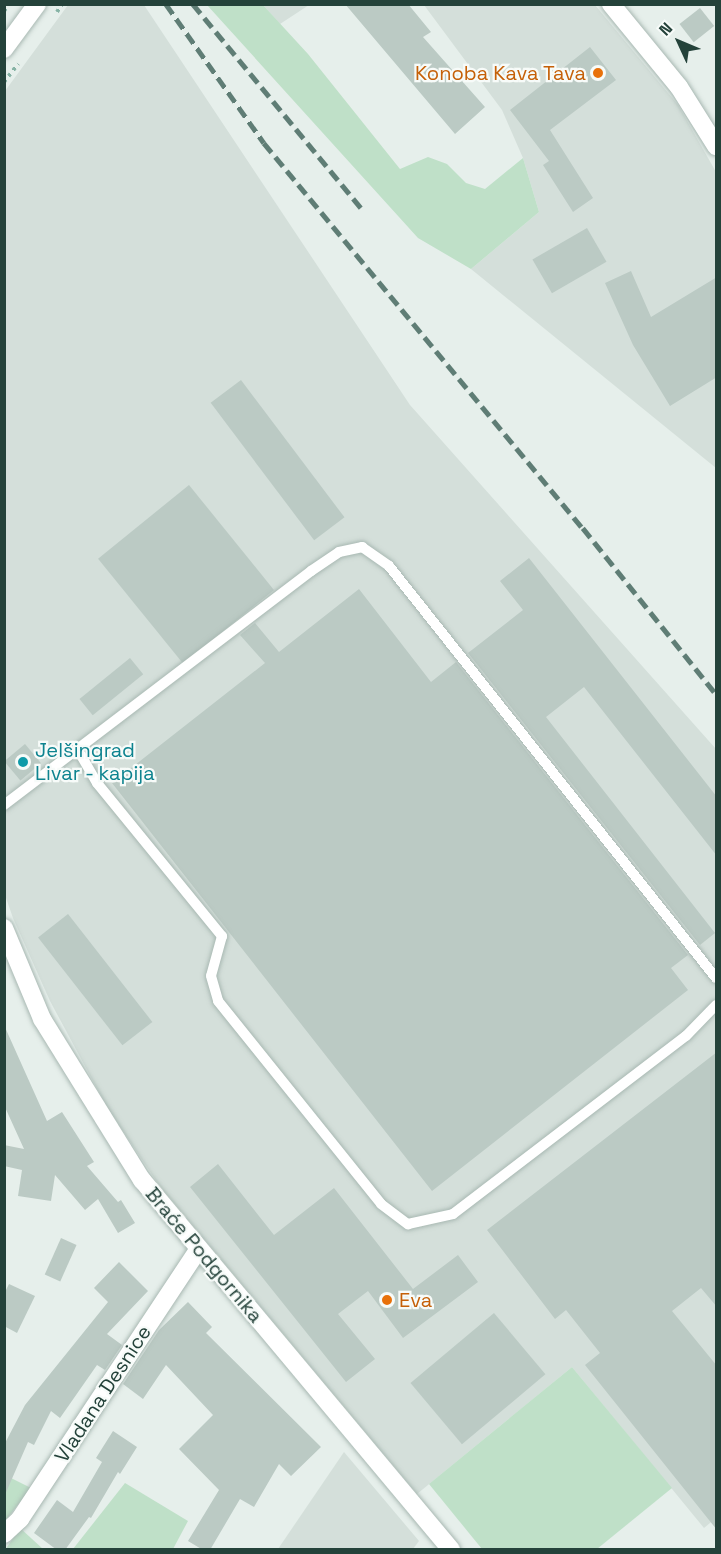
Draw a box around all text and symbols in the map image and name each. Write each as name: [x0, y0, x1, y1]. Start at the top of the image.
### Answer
north arrow: [649, 12, 709, 72]
text: N: [654, 18, 677, 40]
place label: Konoba Kava Tava: [414, 61, 586, 85]
marker: Konoba Kava Tava: [591, 66, 605, 80]
place label: Jelšingrad Livar - kapija: [35, 738, 156, 785]
marker: Jelšingrad Livar - kapija: [16, 755, 30, 769]
street label: Braće Podgornika: [140, 1182, 268, 1328]
place label: Eva: [399, 1288, 432, 1312]
marker: Eva: [380, 1293, 394, 1307]
street label: Vladana Desnice: [50, 1321, 156, 1467]

